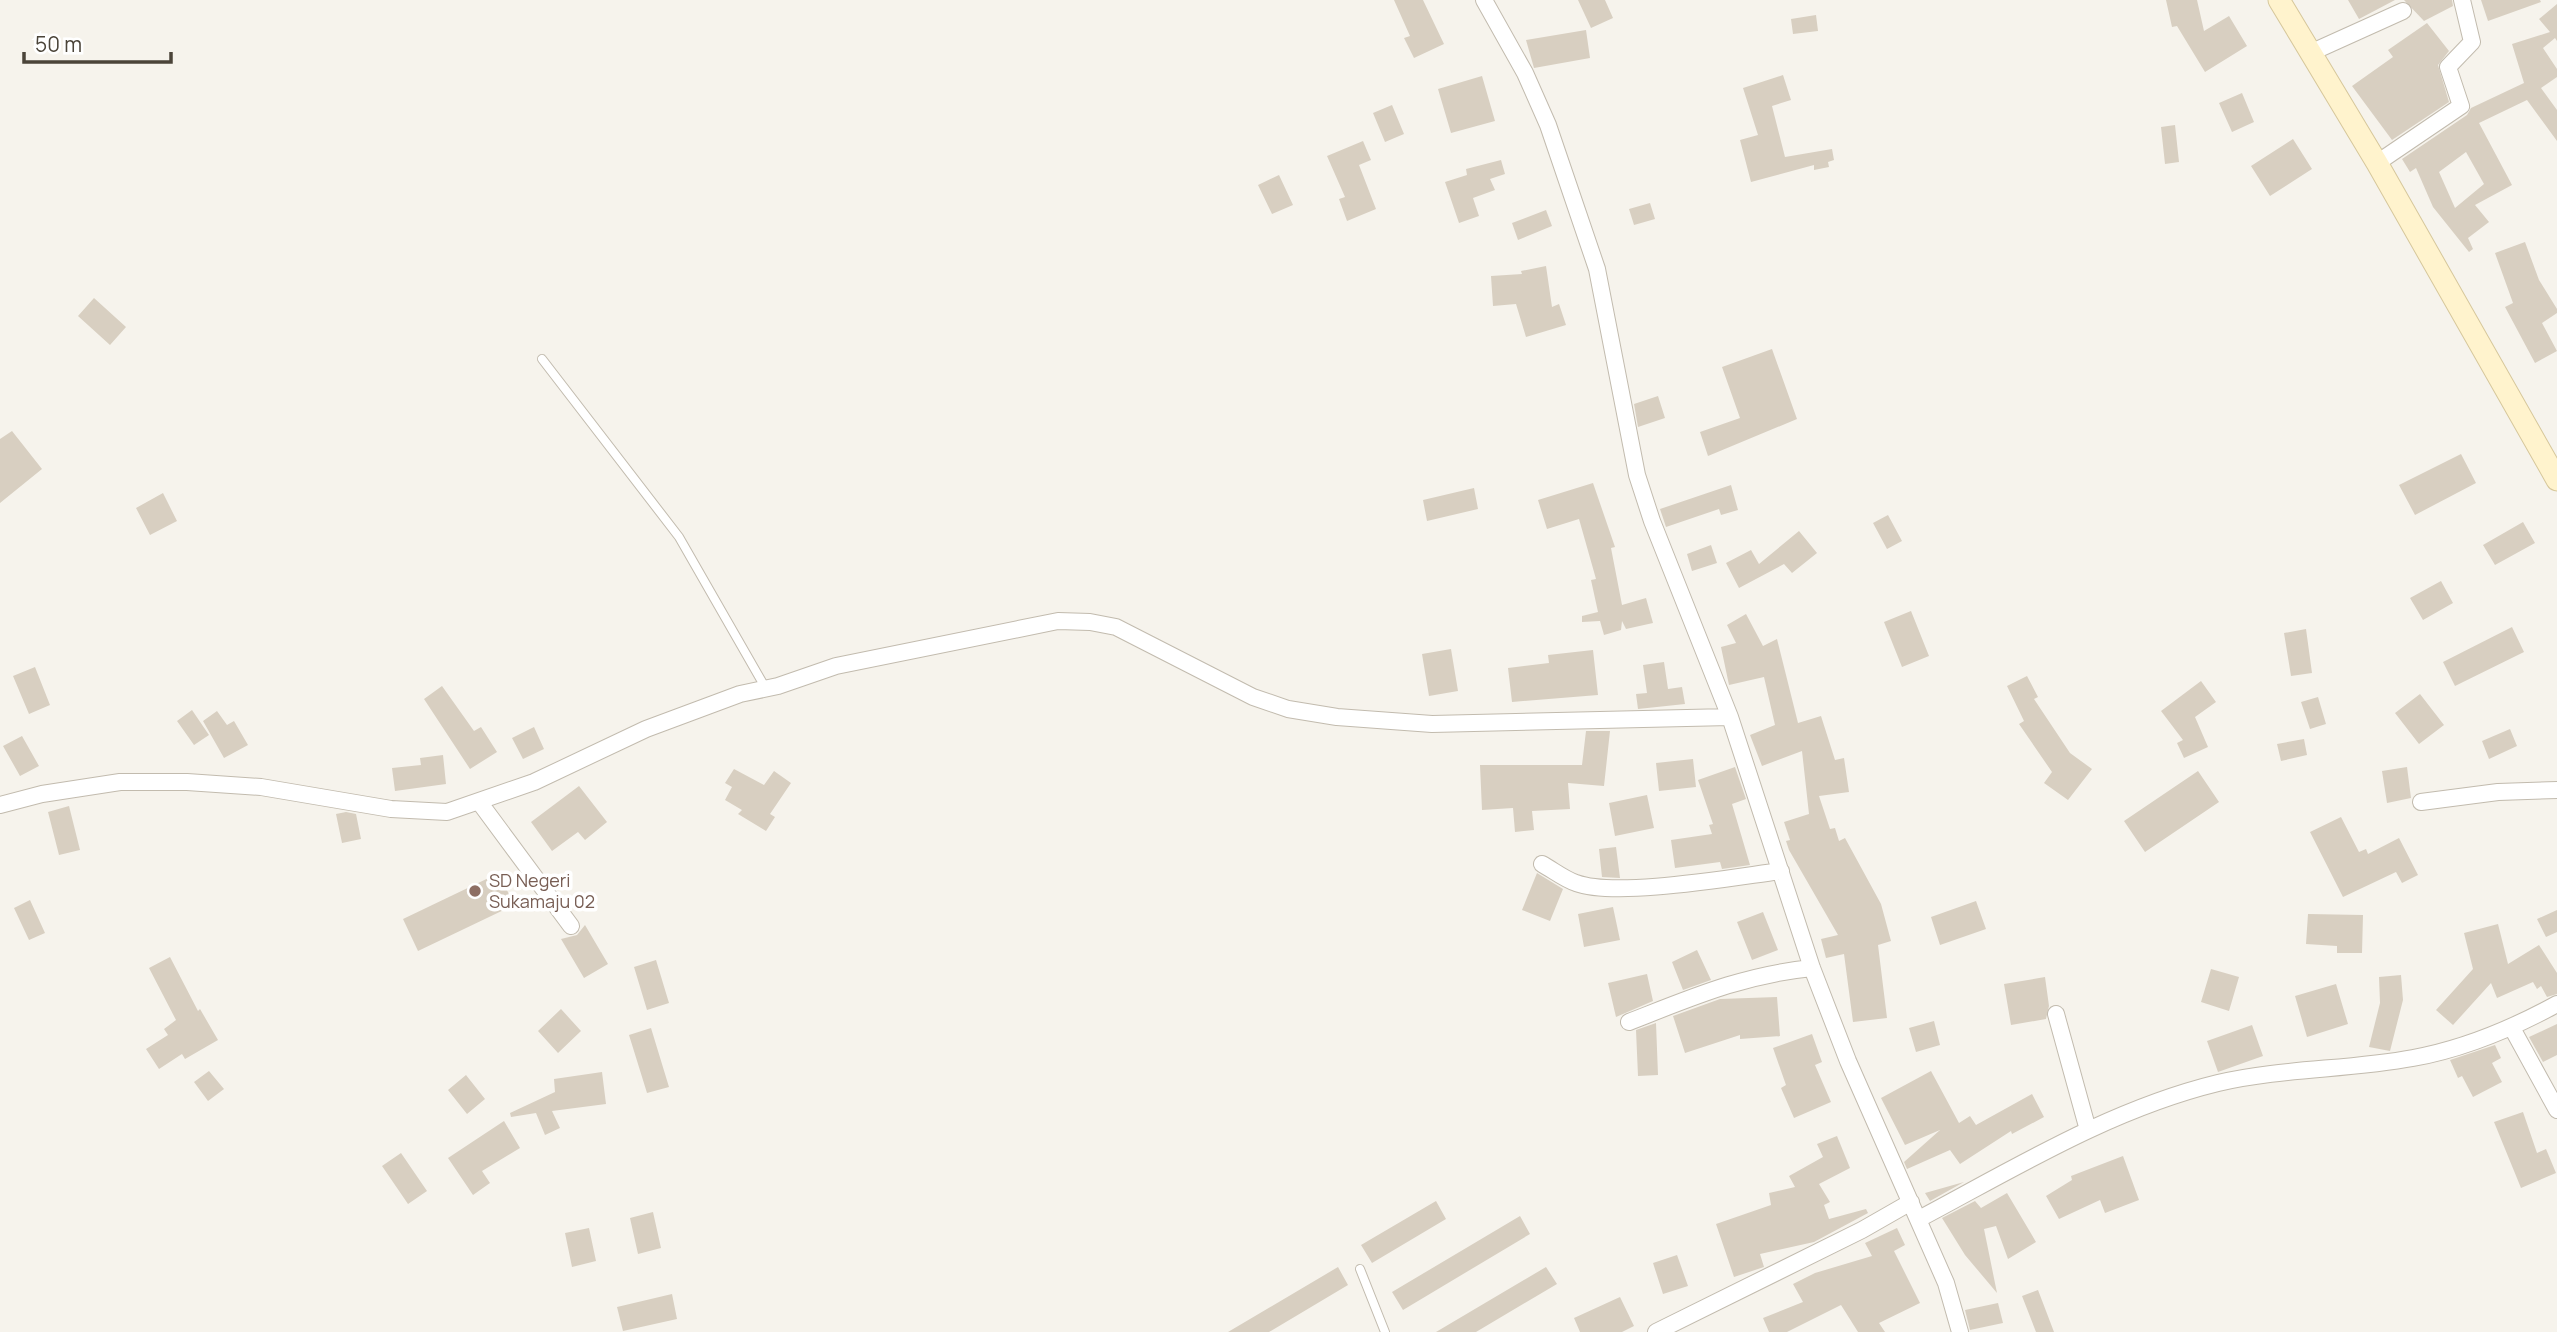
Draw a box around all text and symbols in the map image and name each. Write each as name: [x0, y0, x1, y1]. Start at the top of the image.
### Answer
scale bar: [24, 21, 172, 65]
text: 50 m: [35, 30, 82, 58]
place label: SD Negeri Sukamaju 02: [489, 868, 595, 913]
marker: SD Negeri Sukamaju 02: [467, 883, 483, 899]

